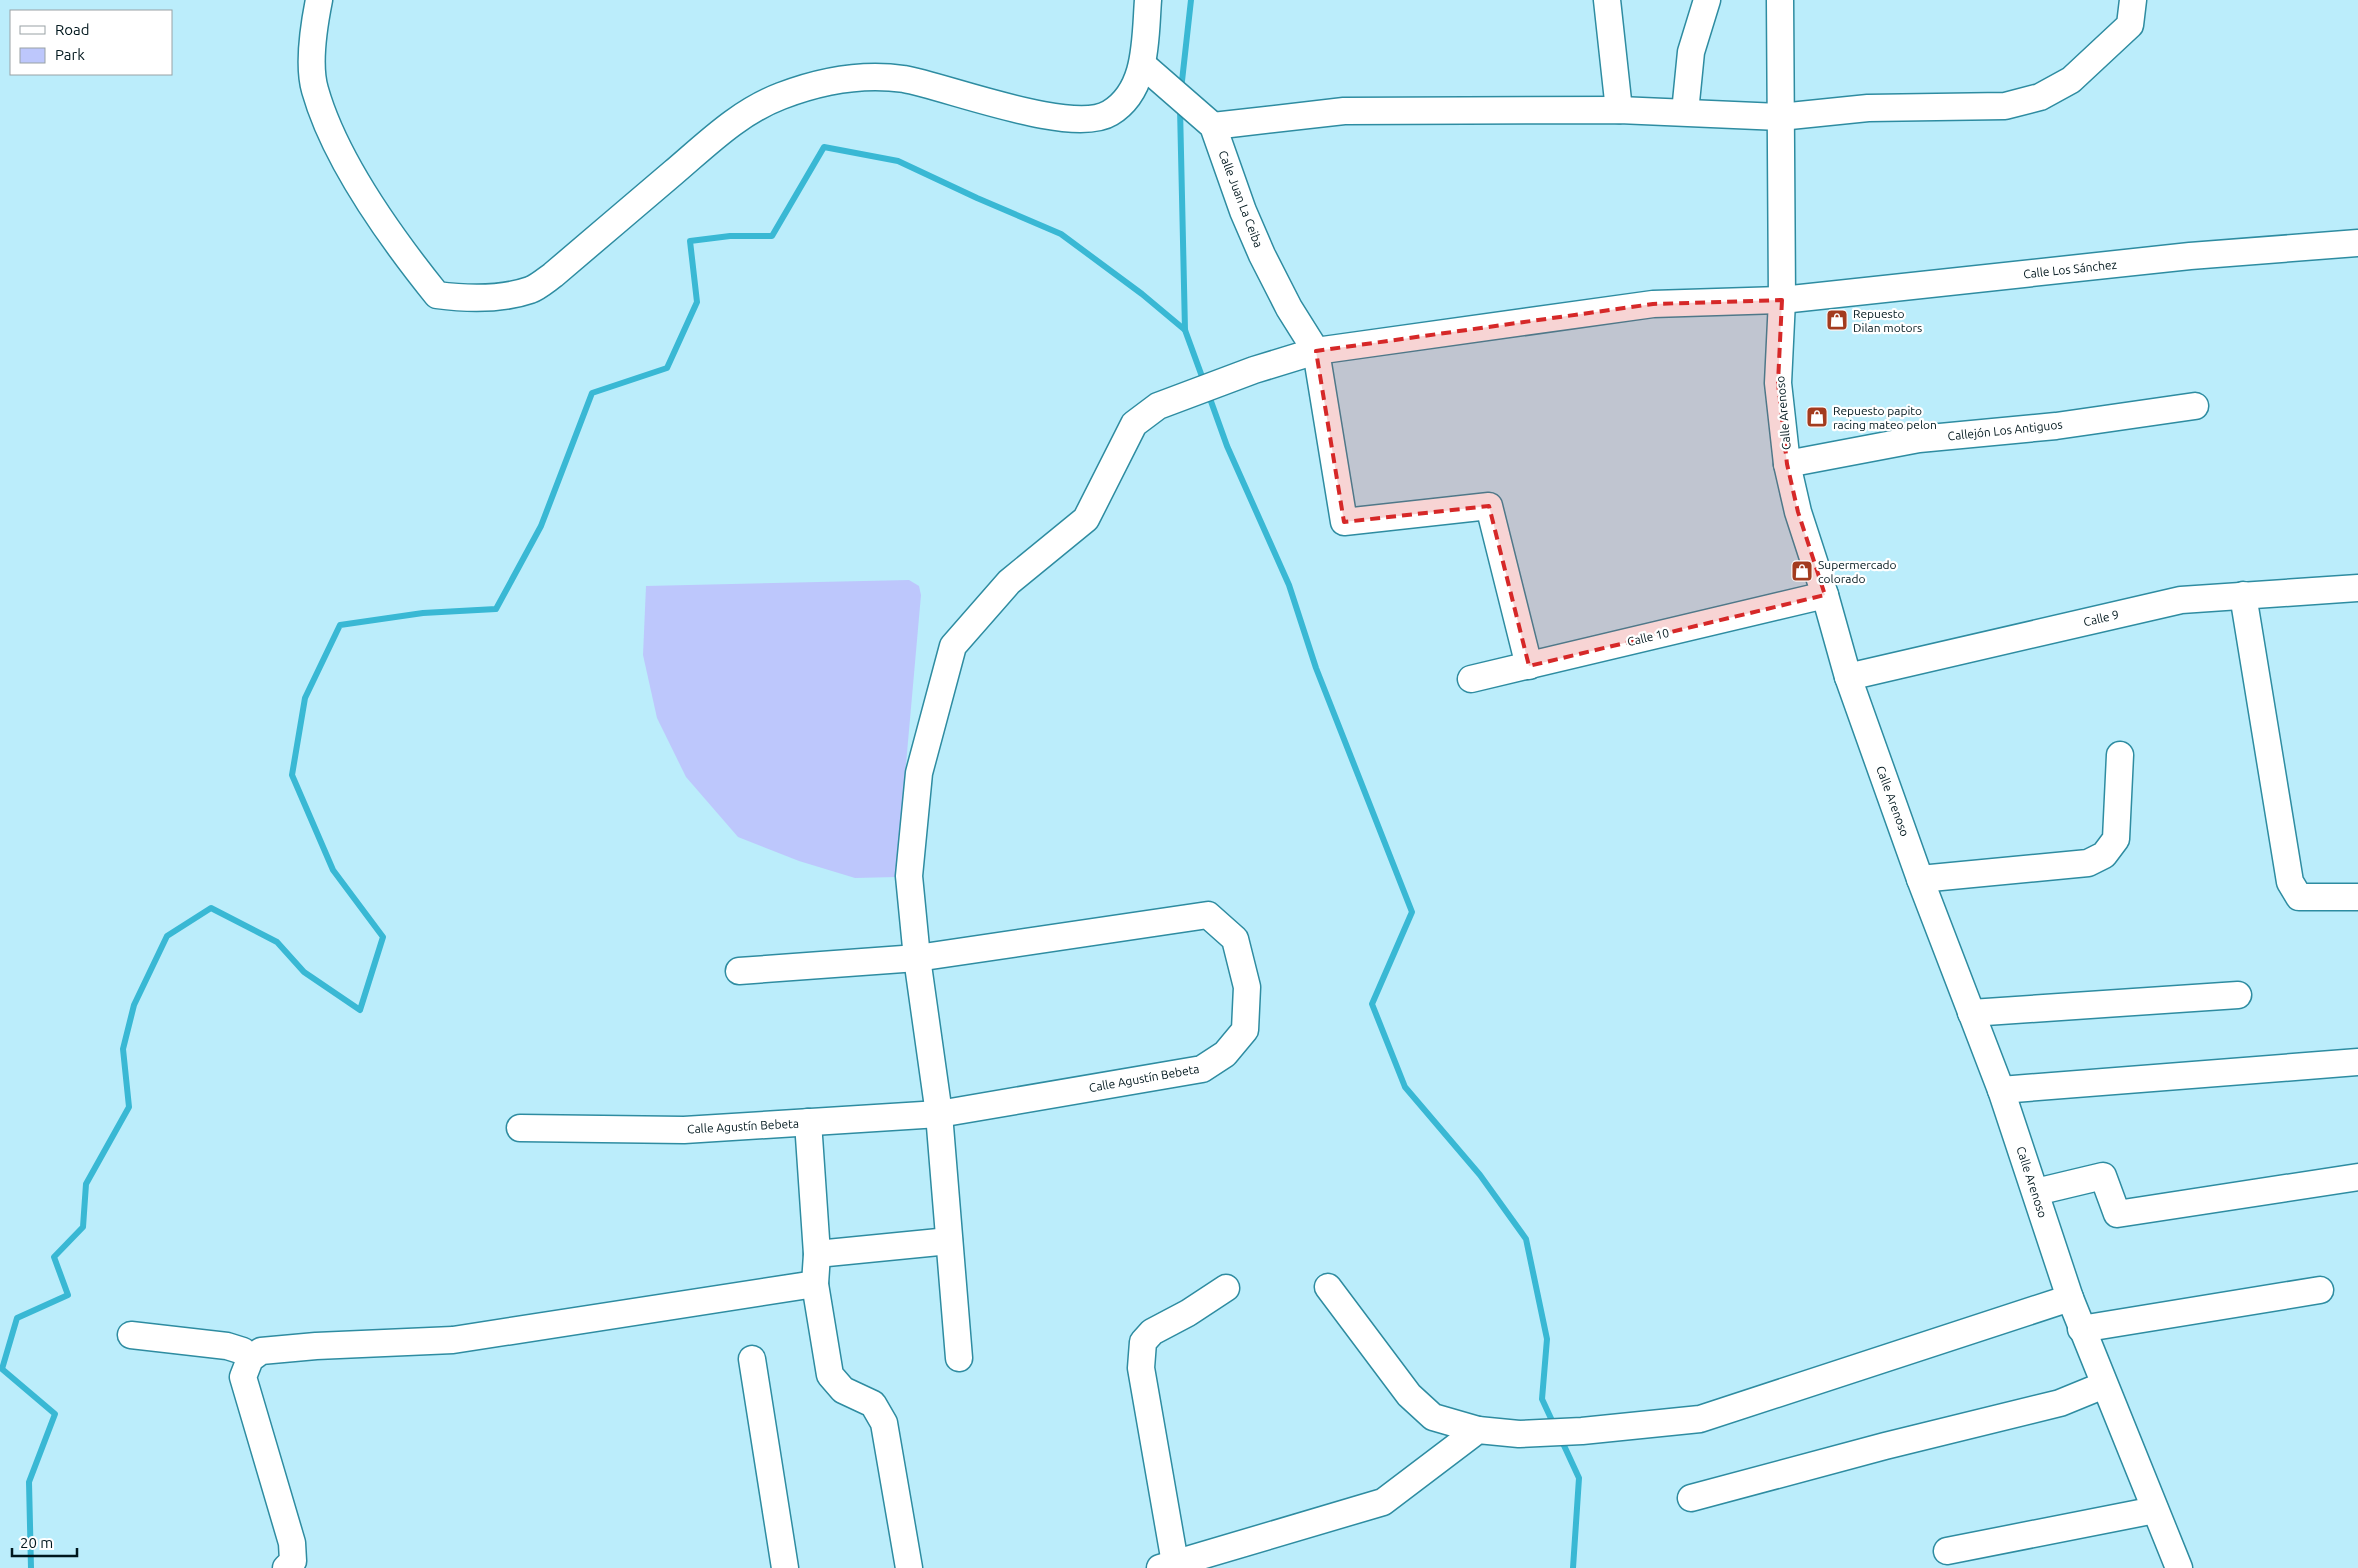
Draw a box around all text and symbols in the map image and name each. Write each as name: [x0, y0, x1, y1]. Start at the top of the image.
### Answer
legend: [10, 10, 172, 75]
text: Road: [55, 21, 90, 38]
text: Park: [55, 46, 85, 63]
street label: Calle Juan La Ceiba: [1217, 149, 1265, 249]
street label: Calle Los Sánchez: [2022, 258, 2118, 280]
place label: Repuesto Dilan motors: [1853, 307, 1922, 334]
shop icon: Repuesto Dilan motors: [1825, 308, 1849, 332]
street label: Calle Arenoso: [1773, 375, 1793, 451]
place label: Repuesto papito racing mateo pelon: [1833, 404, 1937, 431]
shop icon: Repuesto papito racing mateo pelon: [1805, 405, 1829, 429]
street label: Callejón Los Antiguos: [1947, 418, 2063, 442]
place label: Supermercado colorado: [1818, 558, 1897, 585]
shop icon: Supermercado colorado: [1790, 559, 1814, 583]
street label: Calle 9: [2082, 608, 2120, 628]
street label: Calle 10: [1626, 626, 1671, 648]
street label: Calle Arenoso: [1874, 764, 1912, 838]
street label: Calle Agustín Bebeta: [1088, 1062, 1200, 1094]
street label: Calle Agustín Bebeta: [687, 1117, 799, 1135]
street label: Calle Arenoso: [2014, 1145, 2050, 1219]
scale bar: [12, 1526, 78, 1558]
text: 20 m: [20, 1534, 53, 1551]

